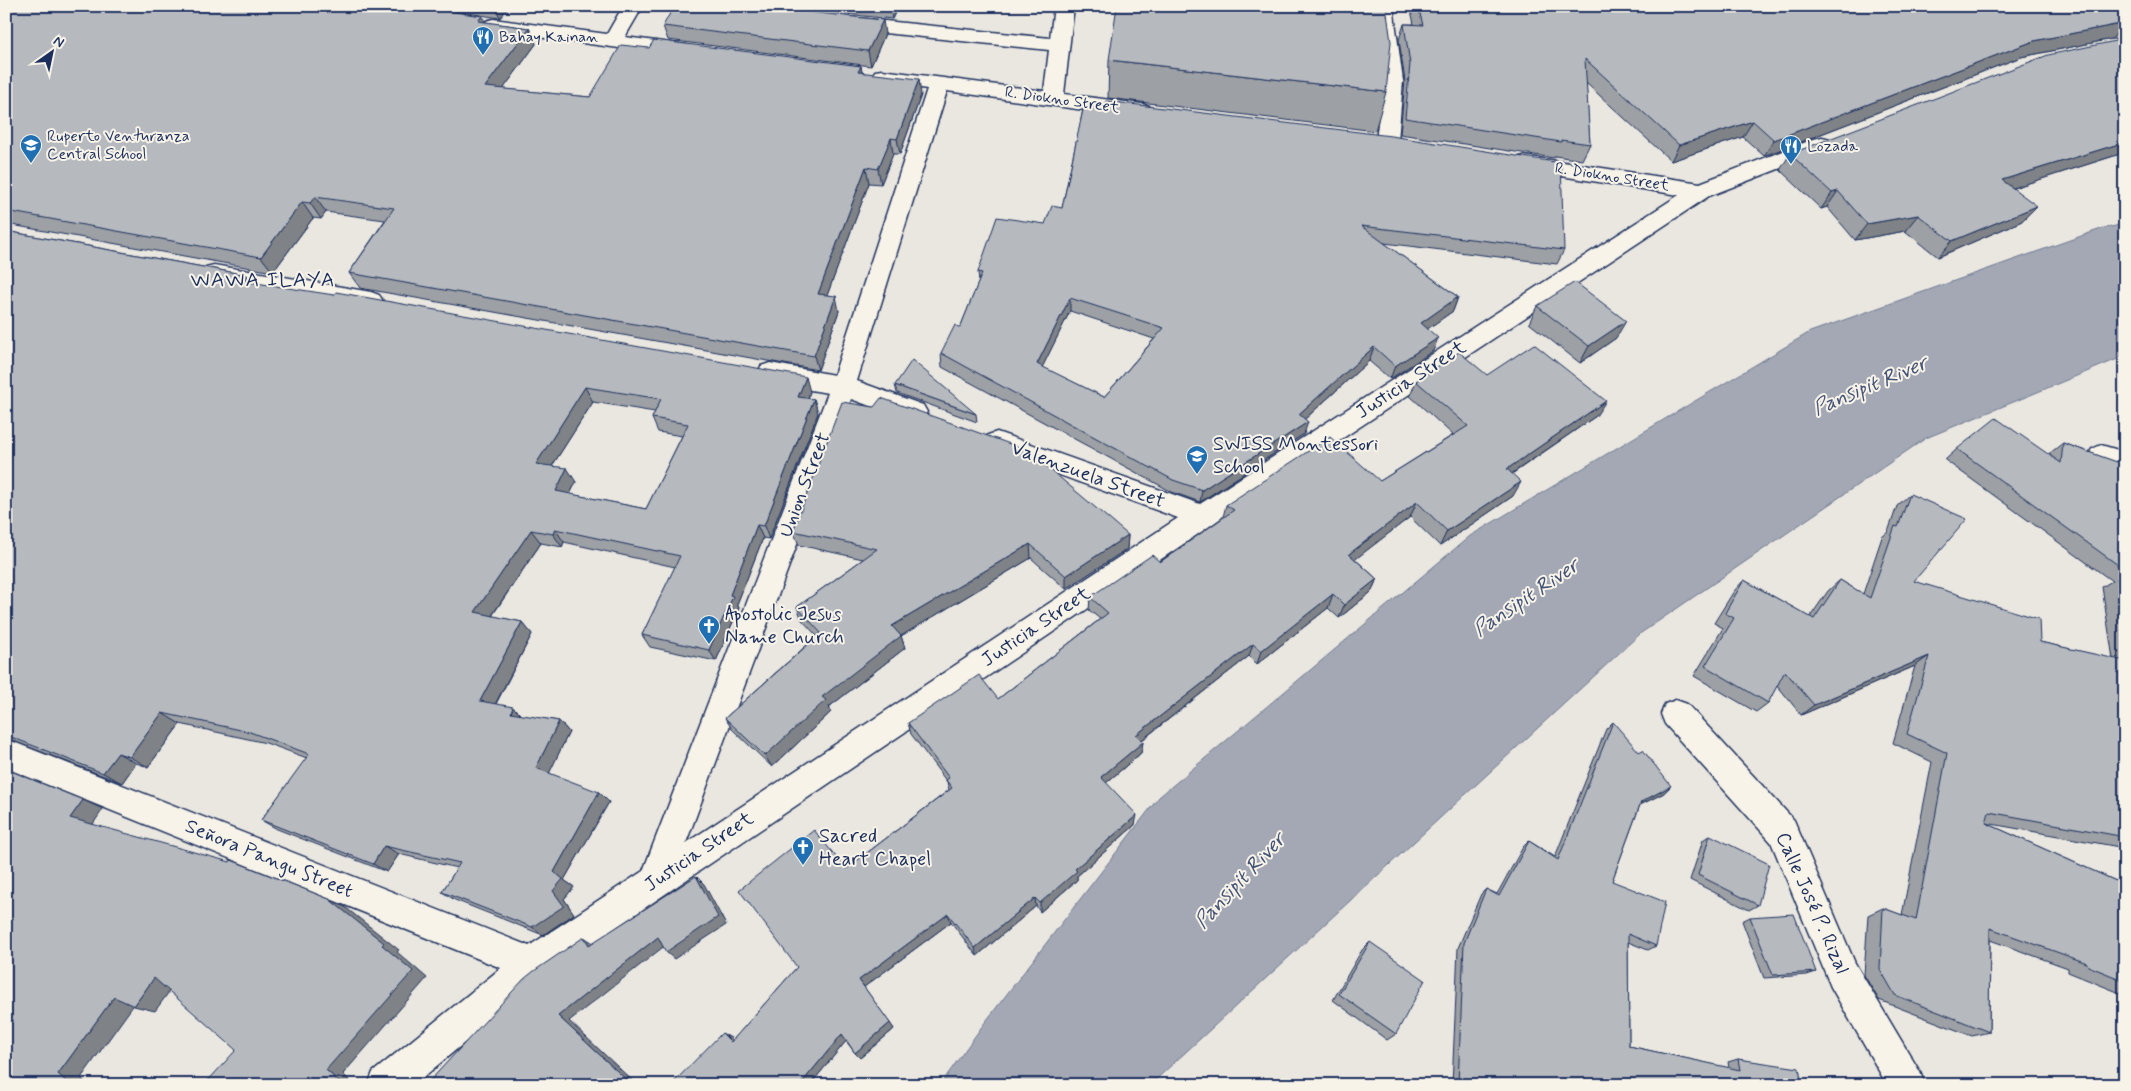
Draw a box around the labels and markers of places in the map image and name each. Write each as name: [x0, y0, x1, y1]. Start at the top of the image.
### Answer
restaurant icon: Bahay Kainan: [471, 25, 495, 56]
place label: Bahay Kainan: [499, 27, 599, 48]
place label: Ruperto Venturanza Central School: [47, 126, 190, 165]
school or university icon: Ruperto Venturanza Central School: [19, 133, 43, 164]
restaurant icon: Lozada: [1779, 134, 1803, 165]
place label: Lozada: [1807, 136, 1858, 157]
place label: SWISS Montessori School: [1213, 431, 1378, 481]
school or university icon: SWISS Montessori School: [1185, 444, 1209, 475]
place label: Apostolic Jesus Name Church: [725, 601, 844, 651]
church icon: Apostolic Jesus Name Church: [697, 614, 721, 645]
place label: Sacred Heart Chapel: [819, 823, 931, 873]
church icon: Sacred Heart Chapel: [791, 835, 815, 866]

